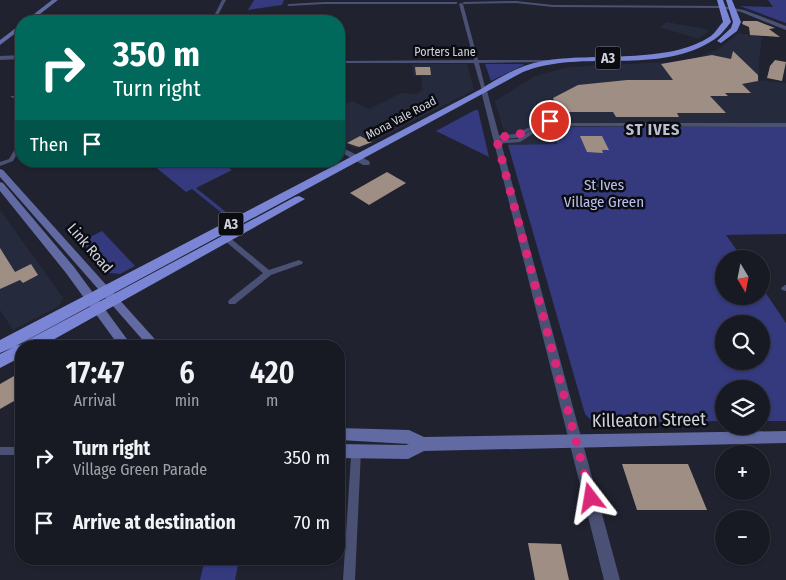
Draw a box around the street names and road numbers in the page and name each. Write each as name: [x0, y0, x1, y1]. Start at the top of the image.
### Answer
street label: Porters Lane: [414, 45, 476, 59]
road number: A3: [596, 46, 620, 70]
street label: Mona Vale Road: [363, 94, 439, 142]
road number: A3: [218, 212, 244, 235]
street label: Link Road: [64, 219, 116, 277]
street label: Killeaton Street: [592, 408, 706, 432]

